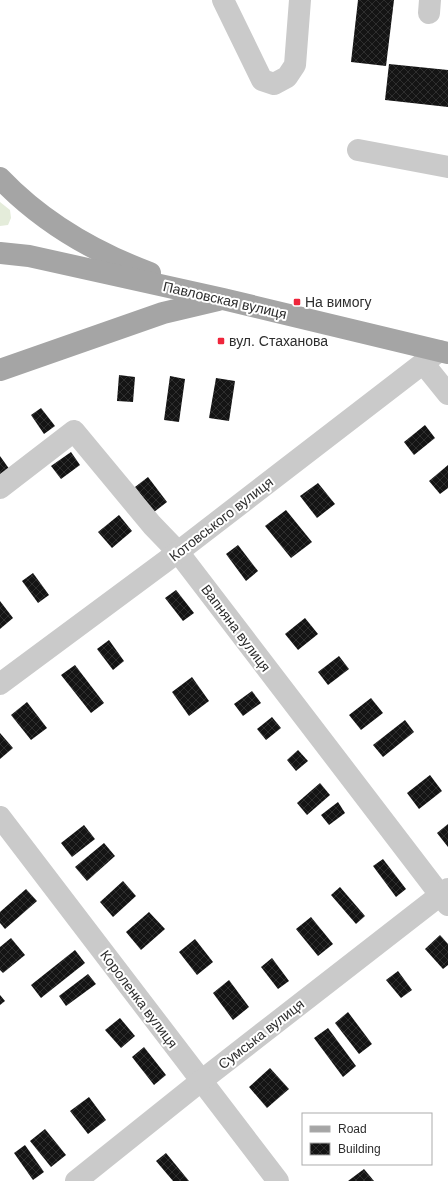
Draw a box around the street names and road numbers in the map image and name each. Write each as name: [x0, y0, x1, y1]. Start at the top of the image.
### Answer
street label: Павловская вулиця: [162, 278, 288, 322]
street label: Котовського вулиця: [166, 474, 276, 564]
street label: Вапняна вулиця: [198, 581, 274, 675]
street label: Короленка вулиця: [97, 947, 181, 1051]
street label: Сумська вулиця: [215, 996, 307, 1072]

